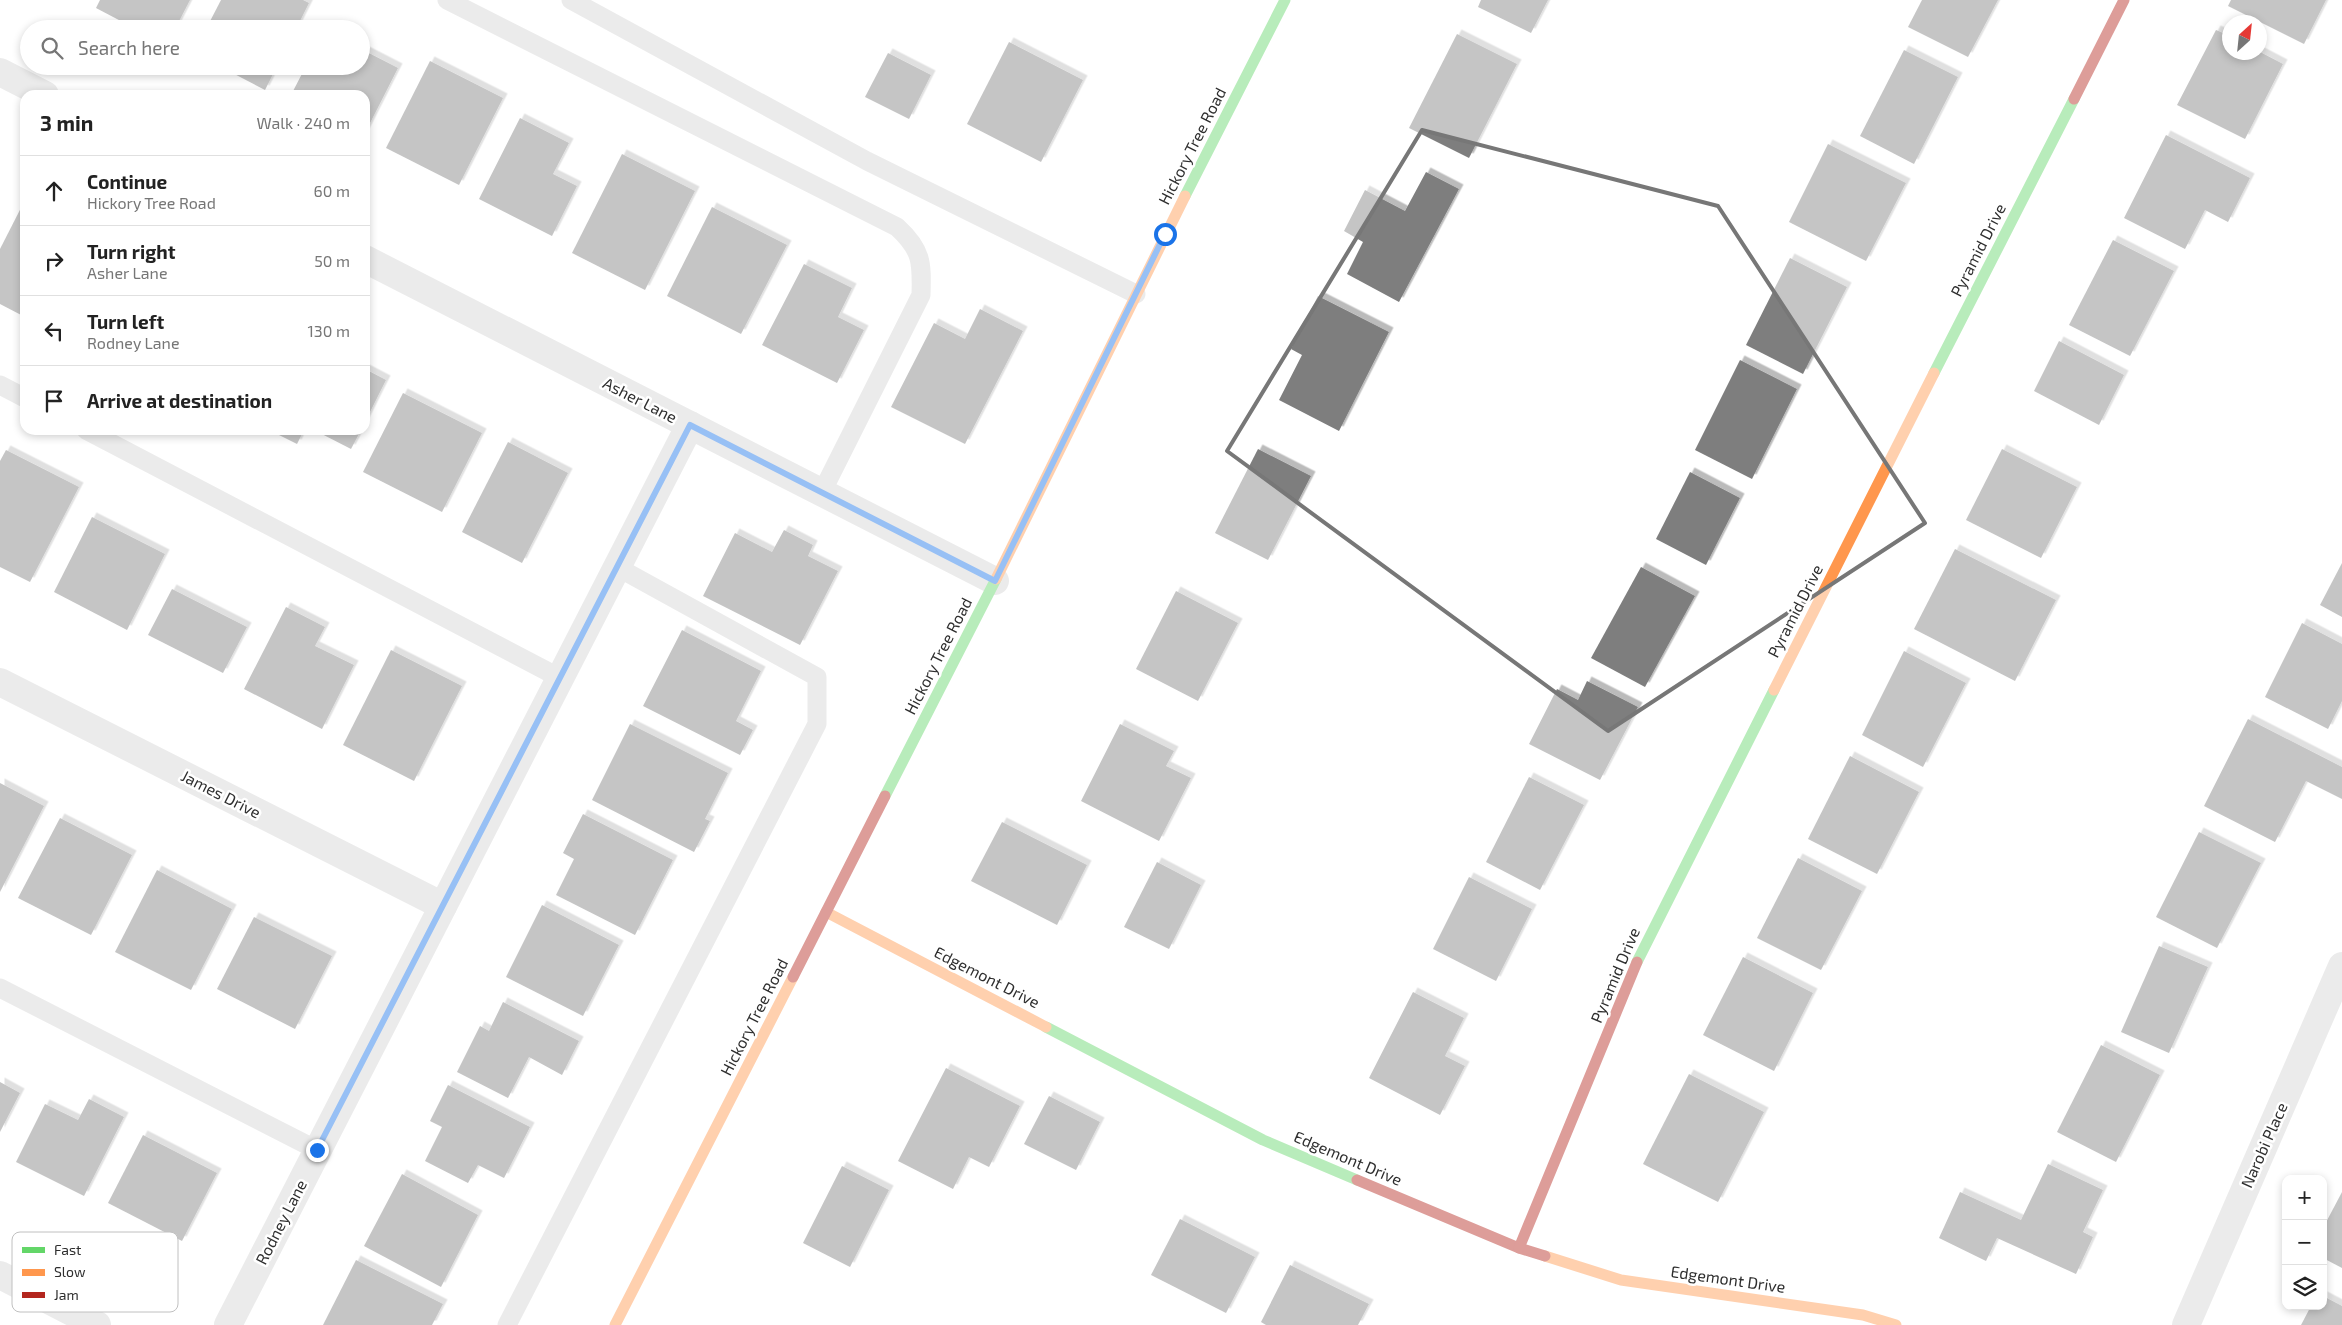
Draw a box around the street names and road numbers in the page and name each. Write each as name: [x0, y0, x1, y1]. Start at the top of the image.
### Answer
street label: Hickory Tree Road: [1154, 84, 1229, 207]
street label: Pyramid Drive: [1946, 200, 2009, 299]
street label: Asher Lane: [600, 373, 680, 426]
street label: Pyramid Drive: [1763, 561, 1826, 660]
street label: Hickory Tree Road: [900, 594, 975, 717]
street label: James Drive: [178, 765, 264, 822]
street label: Pyramid Drive: [1586, 924, 1643, 1025]
street label: Edgemont Drive: [931, 942, 1043, 1011]
street label: Hickory Tree Road: [716, 955, 791, 1078]
street label: Narobi Place: [2236, 1099, 2291, 1190]
street label: Edgemont Drive: [1291, 1126, 1405, 1189]
street label: Rodney Lane: [251, 1176, 310, 1267]
street label: Edgemont Drive: [1669, 1261, 1787, 1296]

